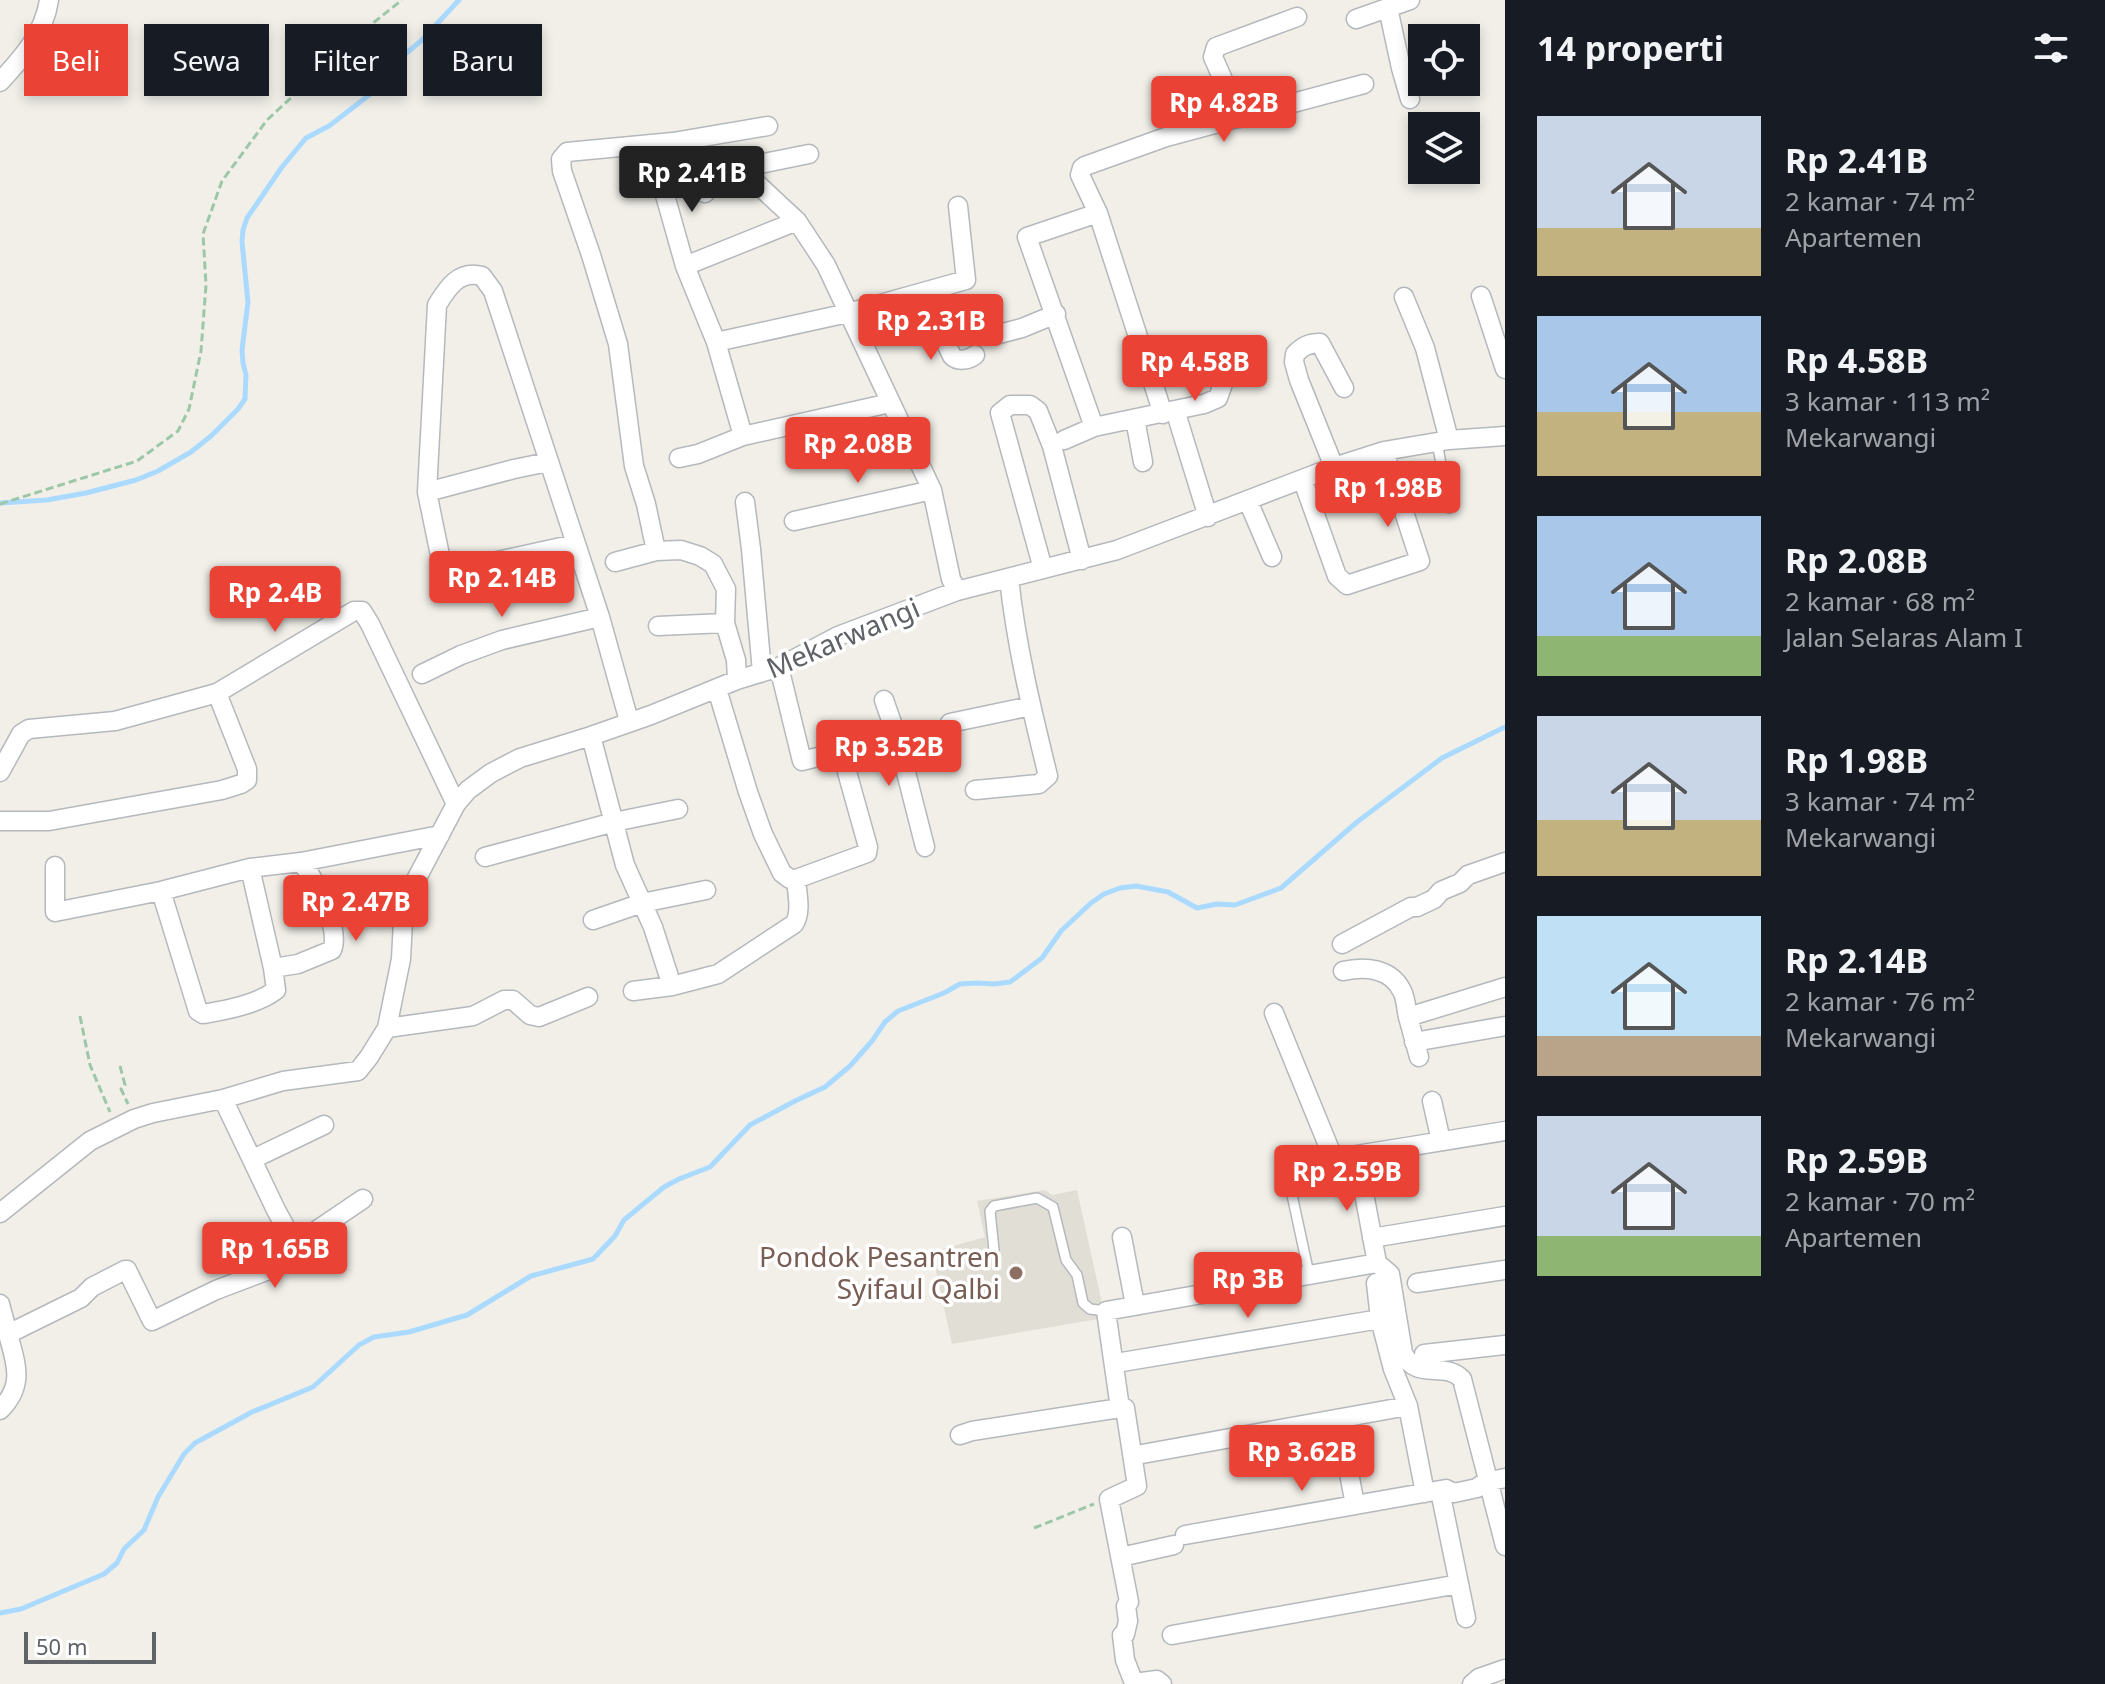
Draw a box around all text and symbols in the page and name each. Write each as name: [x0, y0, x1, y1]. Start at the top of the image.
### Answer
chip: Beli: [24, 24, 128, 96]
chip: Sewa: [144, 24, 269, 96]
chip: Filter: [285, 24, 407, 96]
chip: Baru: [423, 24, 542, 96]
map controls: [1408, 24, 1480, 184]
button: locate: [1408, 24, 1480, 96]
text: 14 properti: [1537, 25, 1724, 71]
icon: filters: [2029, 26, 2073, 70]
pin: Rp 4.82B: [1141, 76, 1307, 144]
text: Rp 4.82B: [1169, 84, 1279, 120]
button: layers: [1408, 112, 1480, 184]
text: Rp 2.41B: [1785, 137, 1928, 183]
pin: Rp 2.41B: [609, 146, 775, 214]
icon: home: [1601, 148, 1697, 244]
text: Rp 2.41B: [637, 154, 747, 190]
text: 2 kamar · 74 m²: [1785, 183, 1975, 219]
text: Apartemen: [1785, 219, 1922, 255]
pin: Rp 2.31B: [848, 294, 1014, 362]
text: Rp 2.31B: [876, 302, 986, 338]
pin: Rp 4.58B: [1112, 335, 1278, 403]
text: Rp 4.58B: [1785, 337, 1928, 383]
text: Rp 4.58B: [1140, 343, 1250, 379]
icon: home: [1601, 348, 1697, 444]
text: 3 kamar · 113 m²: [1785, 383, 1990, 419]
pin: Rp 2.08B: [775, 417, 941, 485]
text: Mekarwangi: [1785, 419, 1936, 455]
text: Rp 2.08B: [803, 425, 913, 461]
pin: Rp 1.98B: [1305, 461, 1471, 529]
text: Rp 1.98B: [1333, 469, 1443, 505]
text: Rp 2.08B: [1785, 537, 1928, 583]
icon: home: [1601, 548, 1697, 644]
pin: Rp 2.14B: [419, 551, 585, 619]
text: Rp 2.14B: [447, 559, 557, 595]
pin: Rp 2.4B: [201, 566, 349, 634]
text: Rp 2.4B: [228, 574, 322, 610]
text: 2 kamar · 68 m²: [1785, 583, 1975, 619]
street label: Mekarwangi: [760, 588, 925, 686]
text: Jalan Selaras Alam I: [1785, 619, 2023, 655]
pin: Rp 3.52B: [806, 720, 972, 788]
text: Rp 3.52B: [834, 728, 944, 764]
text: Rp 1.98B: [1785, 737, 1928, 783]
icon: home: [1601, 748, 1697, 844]
text: 3 kamar · 74 m²: [1785, 783, 1975, 819]
text: Mekarwangi: [1785, 819, 1936, 855]
pin: Rp 2.47B: [273, 875, 439, 943]
text: Rp 2.47B: [301, 883, 411, 919]
text: Rp 2.14B: [1785, 937, 1928, 983]
icon: home: [1601, 948, 1697, 1044]
text: 2 kamar · 76 m²: [1785, 983, 1975, 1019]
text: Mekarwangi: [1785, 1019, 1936, 1055]
text: Rp 2.59B: [1785, 1137, 1928, 1183]
pin: Rp 2.59B: [1264, 1145, 1430, 1213]
icon: home: [1601, 1148, 1697, 1244]
text: Rp 2.59B: [1292, 1153, 1402, 1189]
text: 2 kamar · 70 m²: [1785, 1183, 1975, 1219]
text: Apartemen: [1785, 1219, 1922, 1255]
pin: Rp 1.65B: [192, 1222, 358, 1290]
text: Rp 1.65B: [220, 1230, 330, 1266]
place label: Pondok Pesantren Syifaul Qalbi: [759, 1237, 1000, 1307]
pin: Rp 3B: [1192, 1252, 1304, 1320]
text: Rp 3B: [1212, 1260, 1284, 1296]
marker: Pondok Pesantren Syifaul Qalbi: [1007, 1264, 1025, 1282]
pin: Rp 3.62B: [1219, 1425, 1385, 1493]
text: Rp 3.62B: [1247, 1433, 1357, 1469]
scale bar: [24, 1628, 156, 1664]
text: 50 m: [36, 1631, 87, 1661]

